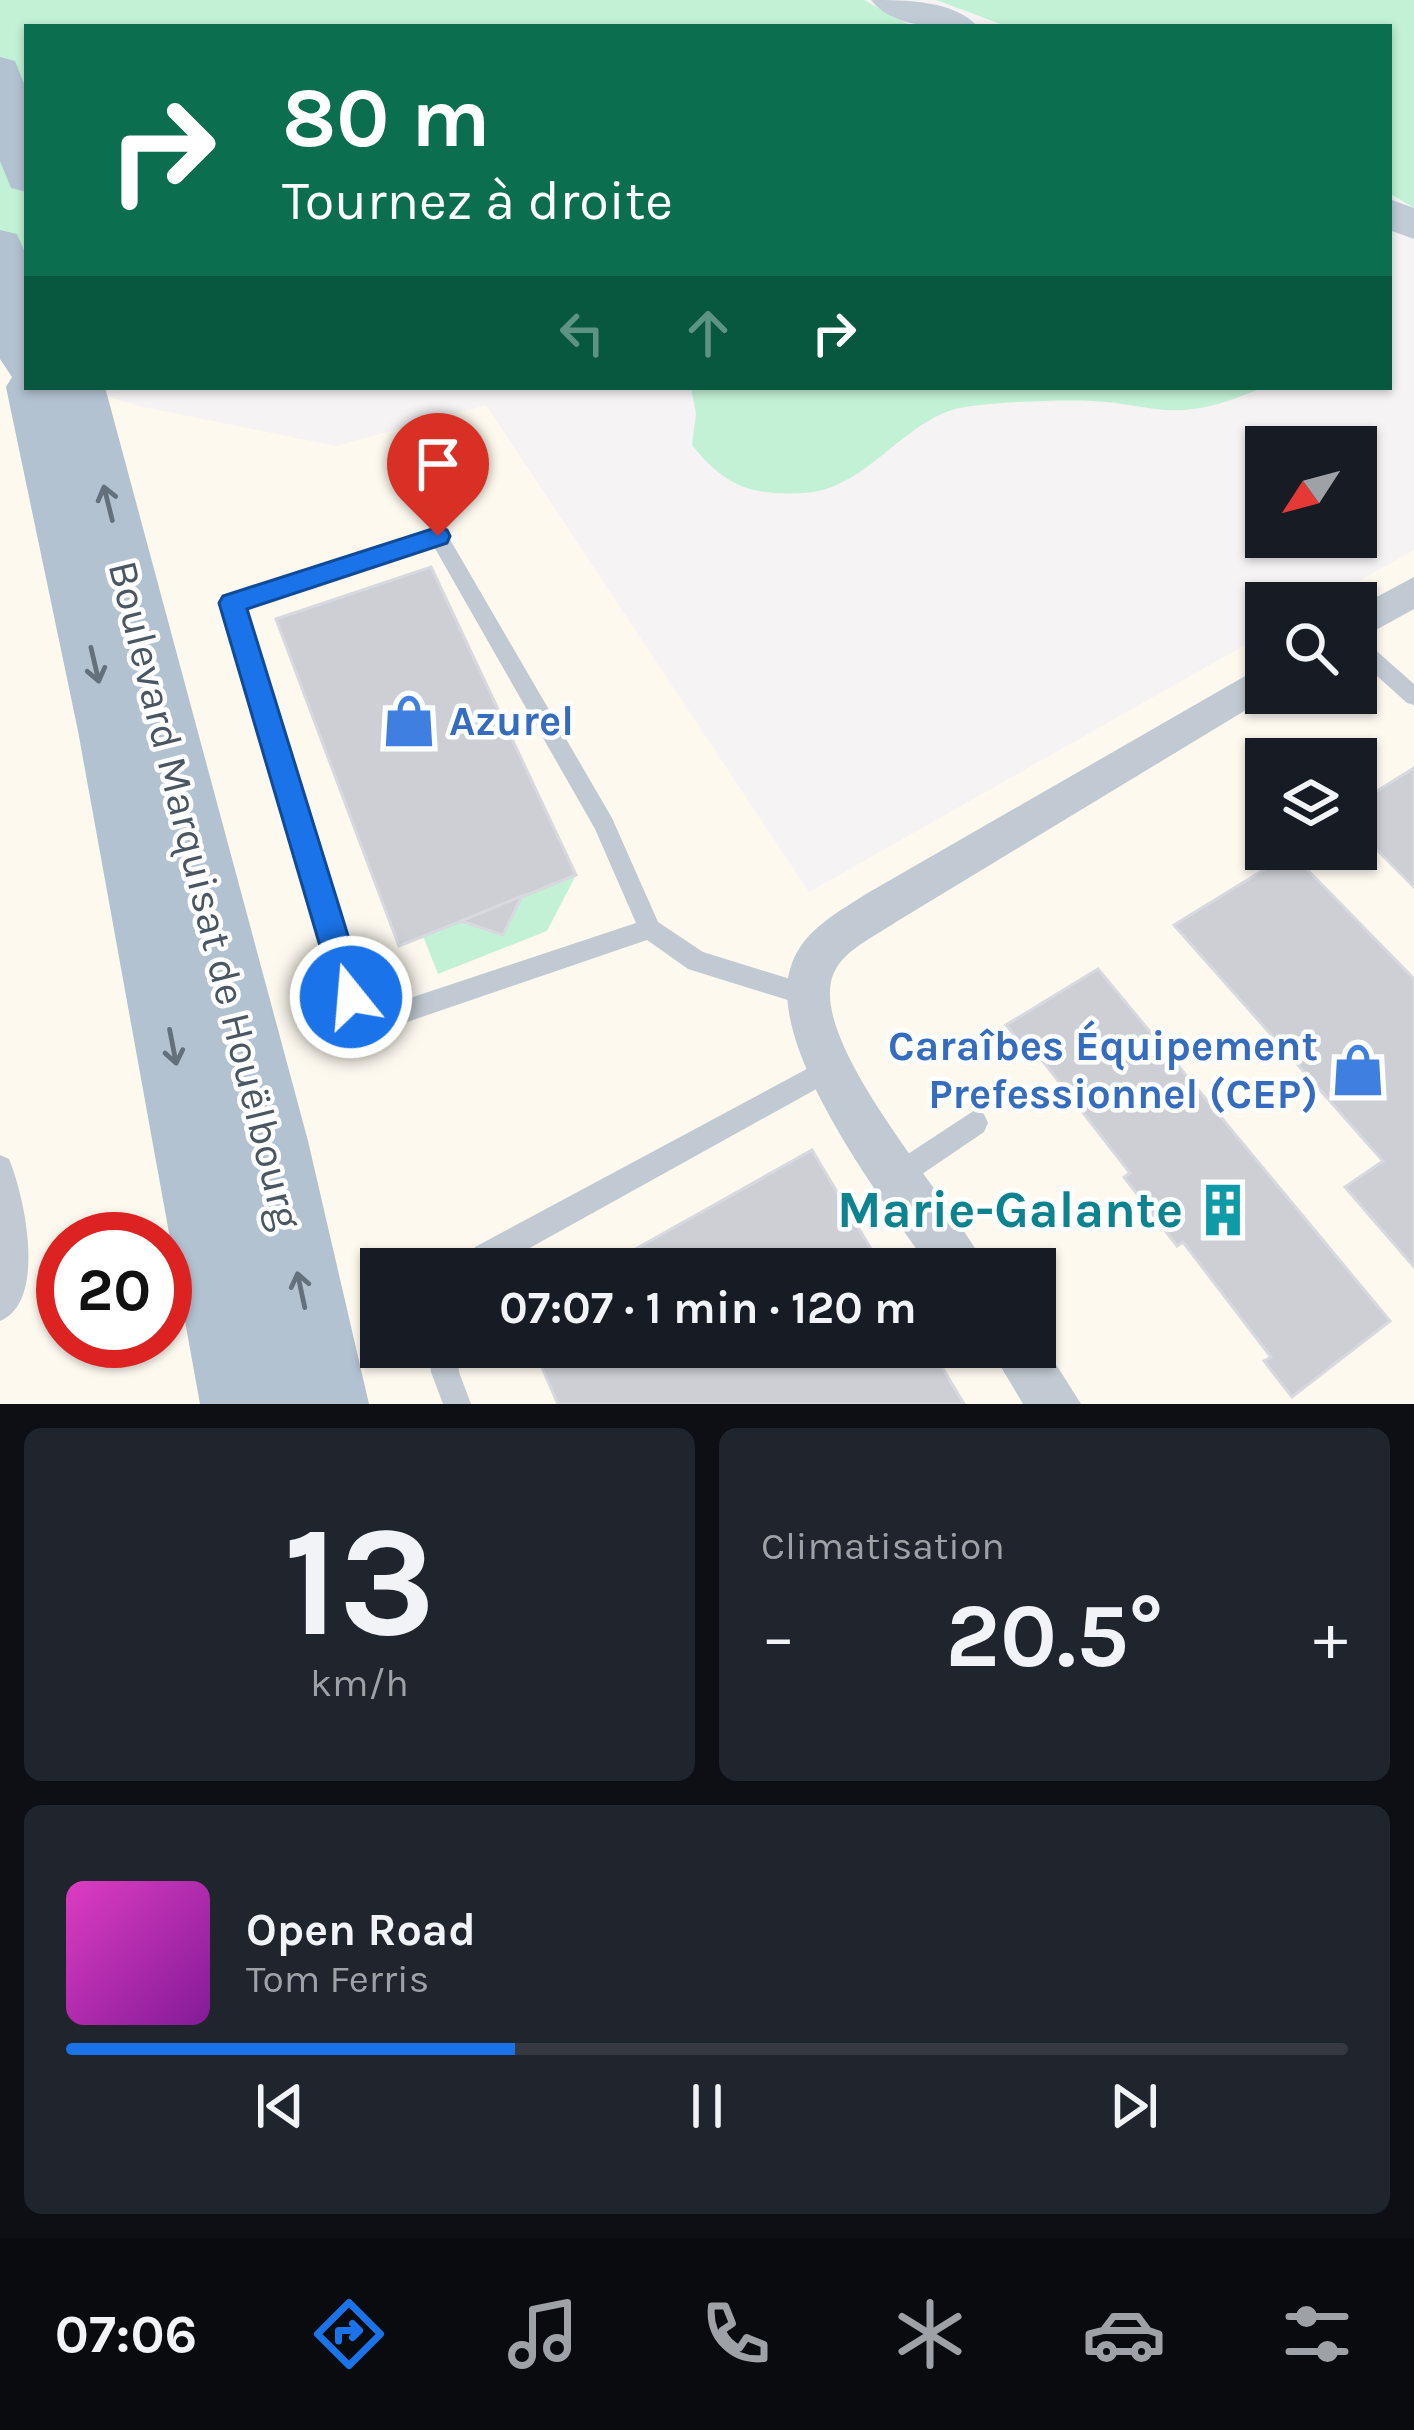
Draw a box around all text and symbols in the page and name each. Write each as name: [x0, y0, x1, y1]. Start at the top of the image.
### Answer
text: 80 m: [282, 69, 490, 167]
icon: right: [84, 72, 240, 228]
text: Tournez à droite: [282, 169, 673, 233]
icon: left: [549, 300, 615, 366]
icon: ahead: [675, 300, 741, 366]
icon: right: [801, 300, 867, 366]
pin: [387, 413, 489, 536]
north arrow: [1245, 426, 1377, 558]
map controls: [1245, 426, 1377, 870]
icon: arrive: [405, 431, 471, 497]
one-way arrow: [96, 485, 118, 523]
street label: Boulevard Marquisat de Houëlbourg: [98, 556, 312, 1235]
button: search: [1245, 582, 1377, 714]
one-way arrow: [85, 645, 107, 683]
shop icon: Azurel: [380, 692, 438, 750]
place label: Azurel: [449, 696, 574, 746]
button: layers: [1245, 738, 1377, 870]
position arrow: [288, 934, 414, 1060]
place label: Caraîbes Équipement Prefessionnel (CEP): [888, 1020, 1318, 1119]
one-way arrow: [162, 1028, 185, 1066]
shop icon: Caraîbes Équipement Prefessionnel (CEP): [1329, 1041, 1387, 1099]
place label: Marie-Galante: [837, 1180, 1183, 1240]
building icon: Marie-Galante: [1194, 1181, 1252, 1239]
speed limit sign: 20: [36, 1212, 192, 1368]
one-way arrow: [289, 1271, 312, 1309]
text: 07:07 · 1 min · 120 m: [499, 1282, 917, 1334]
text: 13: [283, 1491, 436, 1673]
text: Climatisation: [761, 1523, 1005, 1569]
text: 20.5°: [945, 1583, 1164, 1689]
text: −: [761, 1598, 796, 1676]
text: +: [1313, 1598, 1348, 1676]
text: km/h: [310, 1660, 409, 1706]
text: Open Road: [246, 1904, 476, 1956]
text: Tom Ferris: [246, 1956, 429, 2002]
icon: previous: [247, 2073, 313, 2139]
icon: pause: [674, 2073, 740, 2139]
icon: next: [1101, 2073, 1167, 2139]
icon: directions: [307, 2292, 391, 2376]
icon: music: [501, 2292, 585, 2376]
icon: phone: [694, 2292, 778, 2376]
icon: climate: [888, 2292, 972, 2376]
icon: car: [1082, 2292, 1166, 2376]
icon: filters: [1275, 2292, 1359, 2376]
text: 07:06: [55, 2302, 197, 2366]

